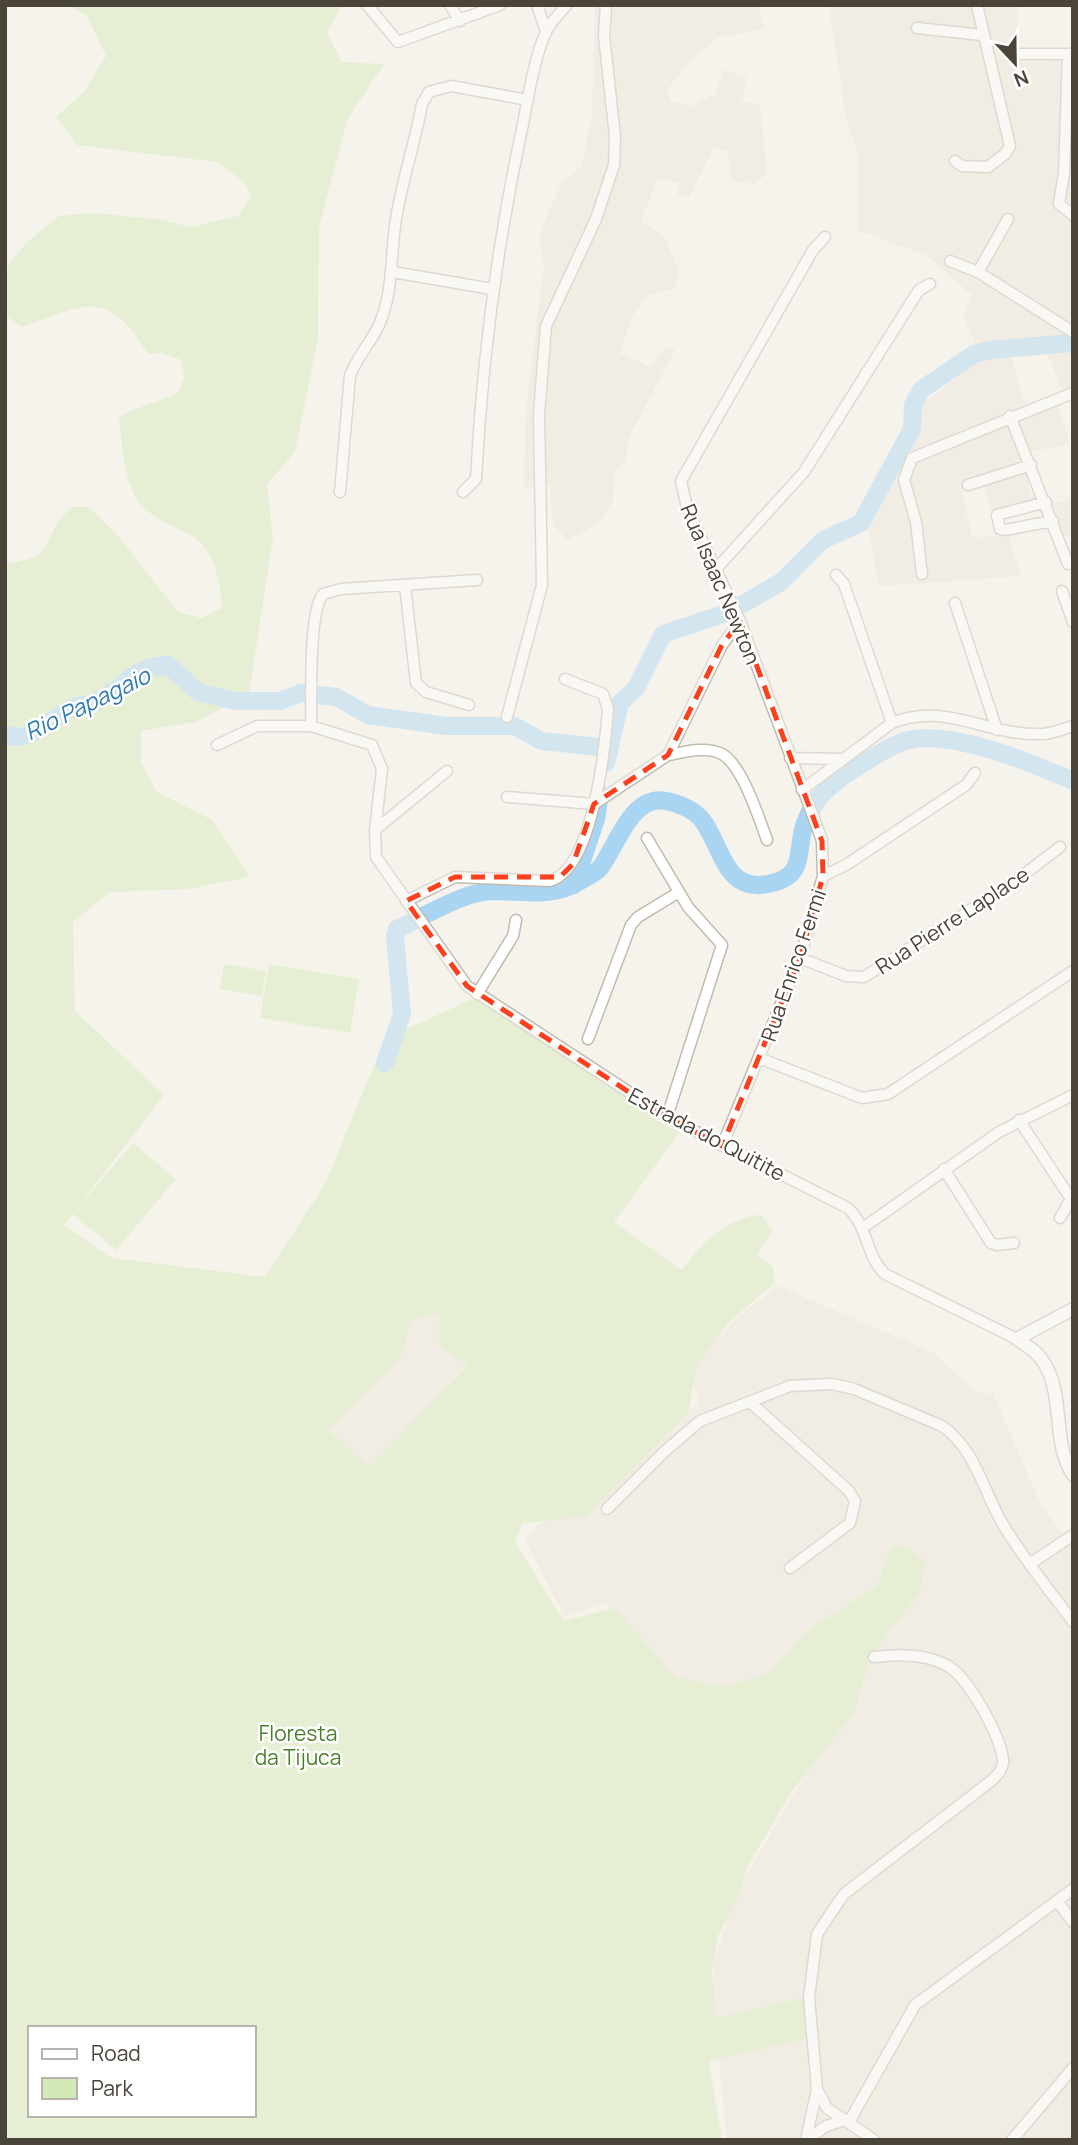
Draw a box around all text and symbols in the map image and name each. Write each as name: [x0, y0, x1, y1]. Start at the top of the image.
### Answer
north arrow: [980, 28, 1050, 98]
text: N: [1010, 64, 1033, 93]
street label: Rua Isaac Newton: [675, 499, 767, 669]
water label: Rio Papagaio: [19, 658, 156, 747]
street label: Rua Pierre Laplace: [870, 860, 1034, 980]
street label: Rua Enrico Fermi: [754, 885, 832, 1045]
street label: Estrada do Quitite: [624, 1081, 790, 1187]
park label: Floresta da Tijuca: [255, 1719, 341, 1771]
legend: [28, 2026, 256, 2117]
text: Road: [91, 2039, 141, 2067]
text: Park: [91, 2074, 133, 2102]

